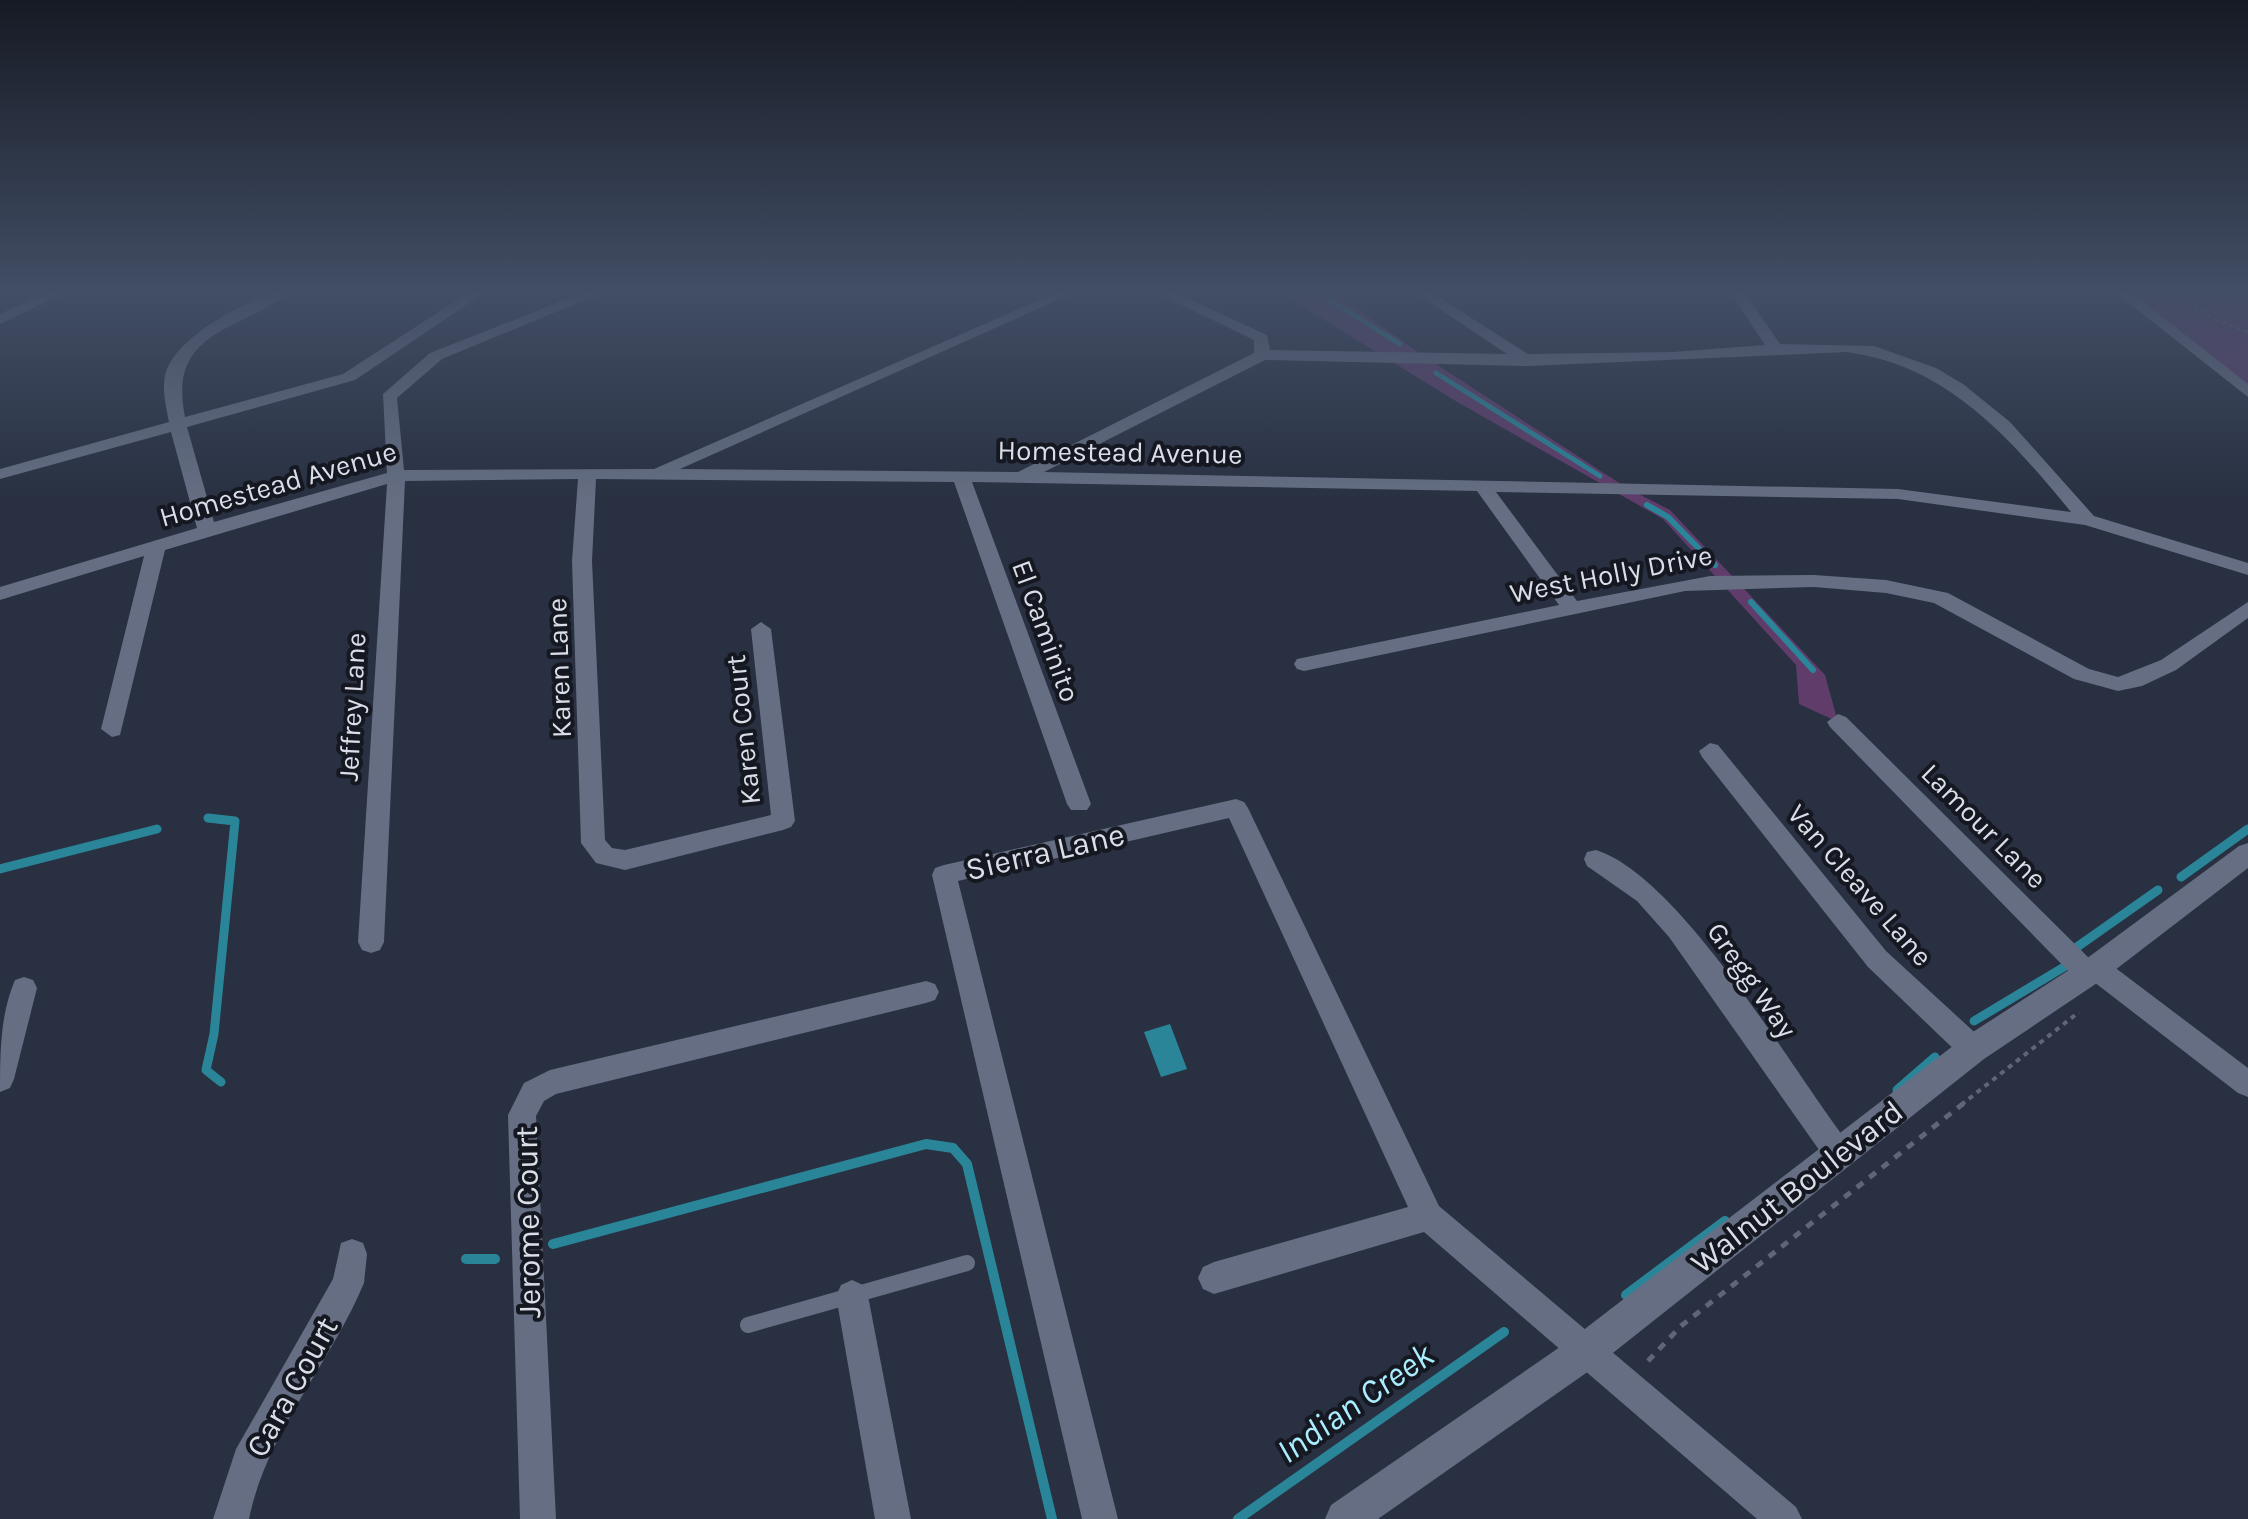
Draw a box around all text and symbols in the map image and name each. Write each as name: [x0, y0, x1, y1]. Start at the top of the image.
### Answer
street label: Homestead Avenue: [997, 433, 1243, 471]
street label: Homestead Avenue: [156, 434, 400, 534]
street label: West Holly Drive: [1507, 538, 1715, 610]
street label: El Caminito: [1005, 556, 1087, 706]
street label: Karen Lane: [540, 597, 578, 739]
street label: Jeffrey Lane: [332, 632, 372, 782]
street label: Karen Court: [719, 653, 767, 807]
street label: Lamour Lane: [1915, 757, 2053, 895]
street label: Van Cleave Lane: [1781, 797, 1939, 973]
street label: Sierra Lane: [962, 816, 1128, 888]
street label: Gregg Way: [1700, 916, 1804, 1044]
street label: Walnut Boulevard: [1684, 1093, 1910, 1281]
street label: Jerome Court: [508, 1125, 548, 1319]
street label: Cara Court: [238, 1311, 346, 1463]
water label: Indian Creek: [1269, 1334, 1441, 1472]

